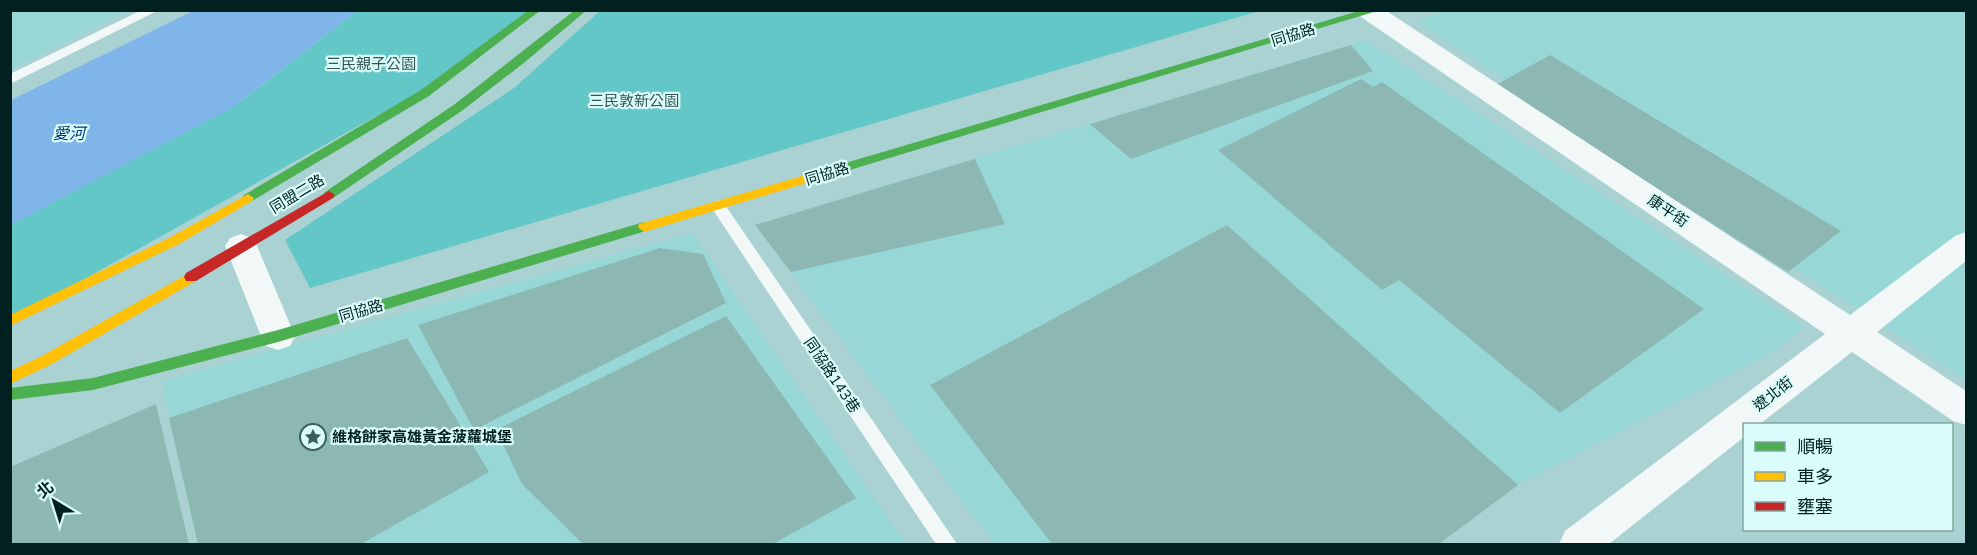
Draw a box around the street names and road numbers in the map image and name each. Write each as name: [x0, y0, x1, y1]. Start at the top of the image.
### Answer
street label: 同協路: [1269, 19, 1317, 50]
street label: 同協路: [803, 158, 851, 189]
street label: 同盟二路: [266, 170, 327, 217]
street label: 康平街: [1644, 190, 1692, 231]
street label: 同協路: [337, 295, 385, 326]
street label: 同協路143巷: [800, 333, 865, 416]
street label: 遼北街: [1749, 372, 1796, 415]

